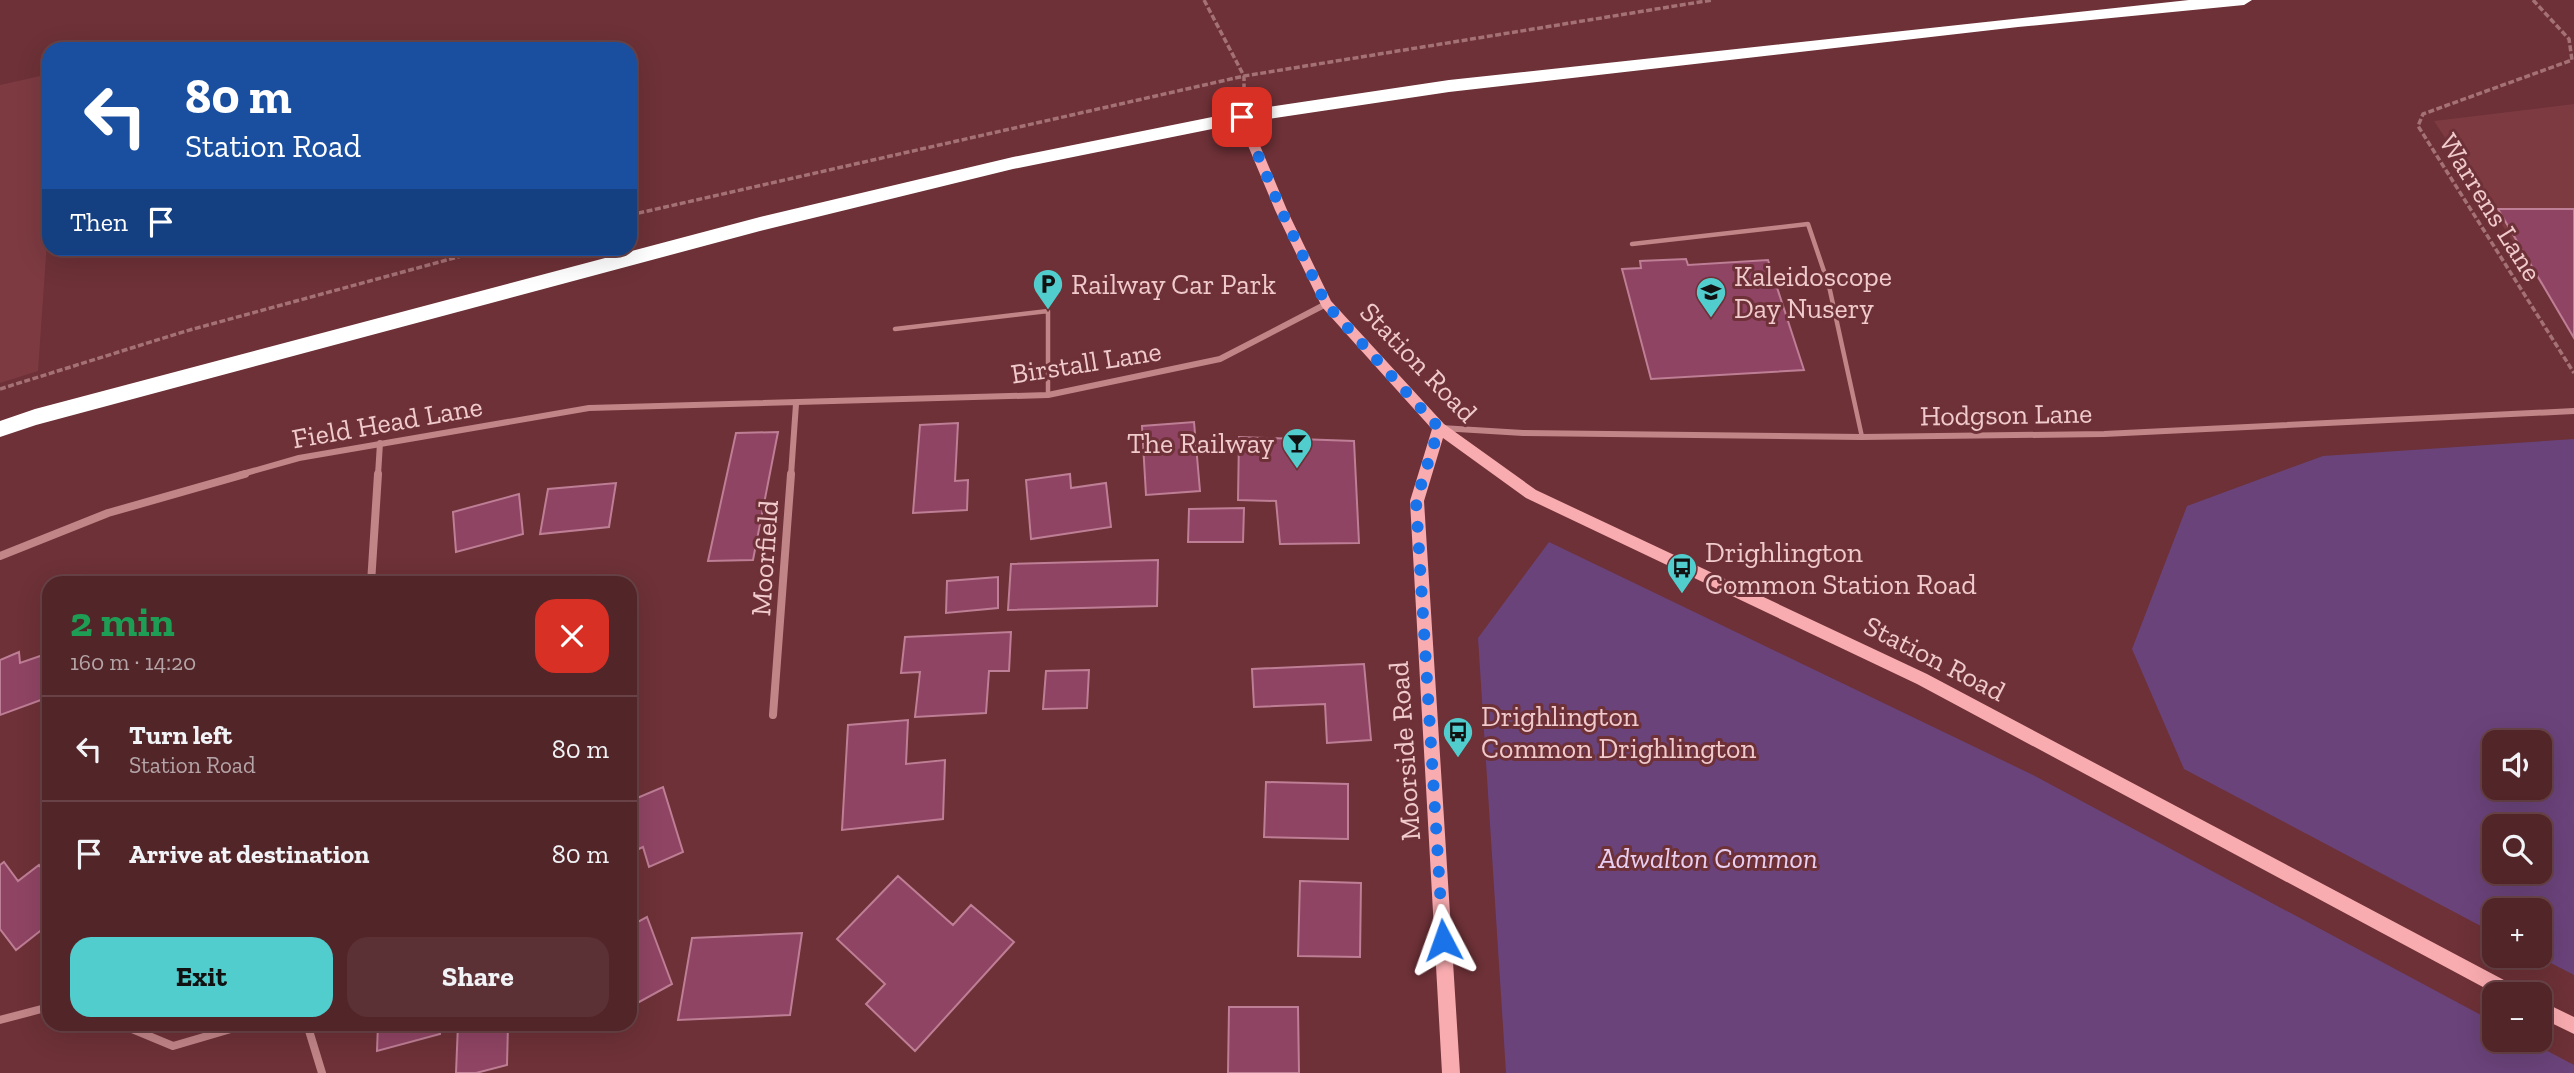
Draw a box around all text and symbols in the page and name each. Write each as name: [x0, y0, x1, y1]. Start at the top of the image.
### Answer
text: 80 m: [185, 67, 292, 126]
icon: left: [70, 70, 161, 161]
pin: [1212, 87, 1272, 147]
icon: arrive: [1223, 98, 1261, 136]
text: Station Road: [185, 127, 361, 165]
street label: Warrens Lane: [2432, 127, 2549, 287]
icon: arrive: [142, 203, 180, 241]
text: Then: [70, 206, 128, 238]
place label: Kaleidoscope Day Nusery: [1734, 260, 1892, 325]
parking icon: Railway Car Park: [1031, 267, 1065, 311]
place label: Railway Car Park: [1071, 268, 1276, 301]
school or university icon: Kaleidoscope Day Nusery: [1694, 275, 1728, 319]
street label: Station Road: [1353, 295, 1484, 429]
street label: Birstall Lane: [1008, 334, 1164, 391]
street label: Field Head Lane: [289, 390, 485, 455]
street label: Hodgson Lane: [1919, 396, 2093, 433]
bar icon: The Railway: [1280, 426, 1314, 470]
place label: The Railway: [1127, 427, 1275, 460]
street label: Moorfield: [744, 499, 785, 617]
place label: Drighlington Common Station Road: [1705, 536, 1977, 601]
bus stop icon: Drighlington Common Station Road: [1665, 551, 1699, 595]
text: 2 min: [70, 596, 175, 647]
button: close: [535, 599, 609, 673]
street label: Station Road: [1859, 609, 2011, 708]
text: 160 m · 14:20: [70, 648, 196, 676]
street label: Moorside Road: [1382, 660, 1427, 842]
place label: Drighlington Common Drighlington: [1481, 700, 1756, 765]
bus stop icon: Drighlington Common Drighlington: [1441, 715, 1475, 759]
text: Turn left: [129, 719, 232, 751]
icon: left: [70, 730, 108, 768]
map controls: [2482, 730, 2552, 1052]
button: sound: [2482, 730, 2552, 800]
text: 80 m: [552, 733, 609, 765]
text: Station Road: [129, 751, 256, 779]
button: search: [2482, 814, 2552, 884]
icon: arrive: [70, 835, 108, 873]
text: Arrive at destination: [129, 838, 369, 870]
text: 80 m: [552, 838, 609, 870]
park label: Adwalton Common: [1597, 842, 1818, 875]
button: +: [2482, 898, 2552, 968]
position arrow: [1406, 903, 1480, 977]
button: Exit: [70, 937, 333, 1017]
button: Share: [347, 937, 609, 1017]
button: −: [2482, 982, 2552, 1052]

